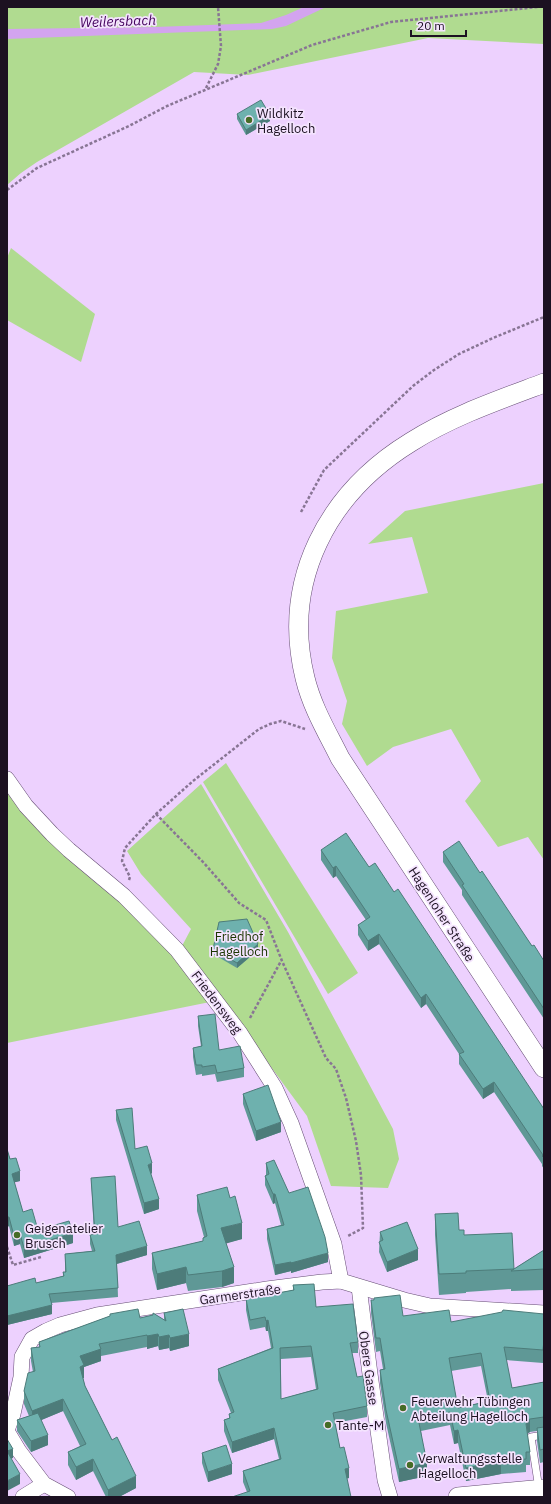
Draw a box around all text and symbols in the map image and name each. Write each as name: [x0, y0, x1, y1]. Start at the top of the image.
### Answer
water label: Weilersbach: [80, 11, 156, 31]
scale bar: [411, 12, 466, 38]
text: 20 m: [417, 18, 445, 33]
place label: Wildkitz Hagelloch: [257, 105, 315, 137]
marker: Wildkitz Hagelloch: [244, 115, 254, 125]
street label: Hagenloher Straße: [405, 864, 479, 965]
park label: Friedhof Hagelloch: [210, 928, 268, 960]
street label: Friedensweg: [187, 967, 246, 1037]
place label: Geigenatelier Brusch: [25, 1220, 103, 1252]
marker: Geigenatelier Brusch: [12, 1230, 22, 1240]
street label: Garmerstraße: [198, 1280, 282, 1309]
street label: Obere Gasse: [355, 1330, 382, 1406]
place label: Feuerwehr Tübingen Abteilung Hagelloch: [411, 1393, 530, 1425]
marker: Feuerwehr Tübingen Abteilung Hagelloch: [398, 1403, 408, 1413]
place label: Tante-M: [336, 1417, 384, 1434]
marker: Tante-M: [323, 1420, 333, 1430]
place label: Verwaltungsstelle Hagelloch: [418, 1450, 522, 1482]
marker: Verwaltungsstelle Hagelloch: [405, 1460, 415, 1470]

